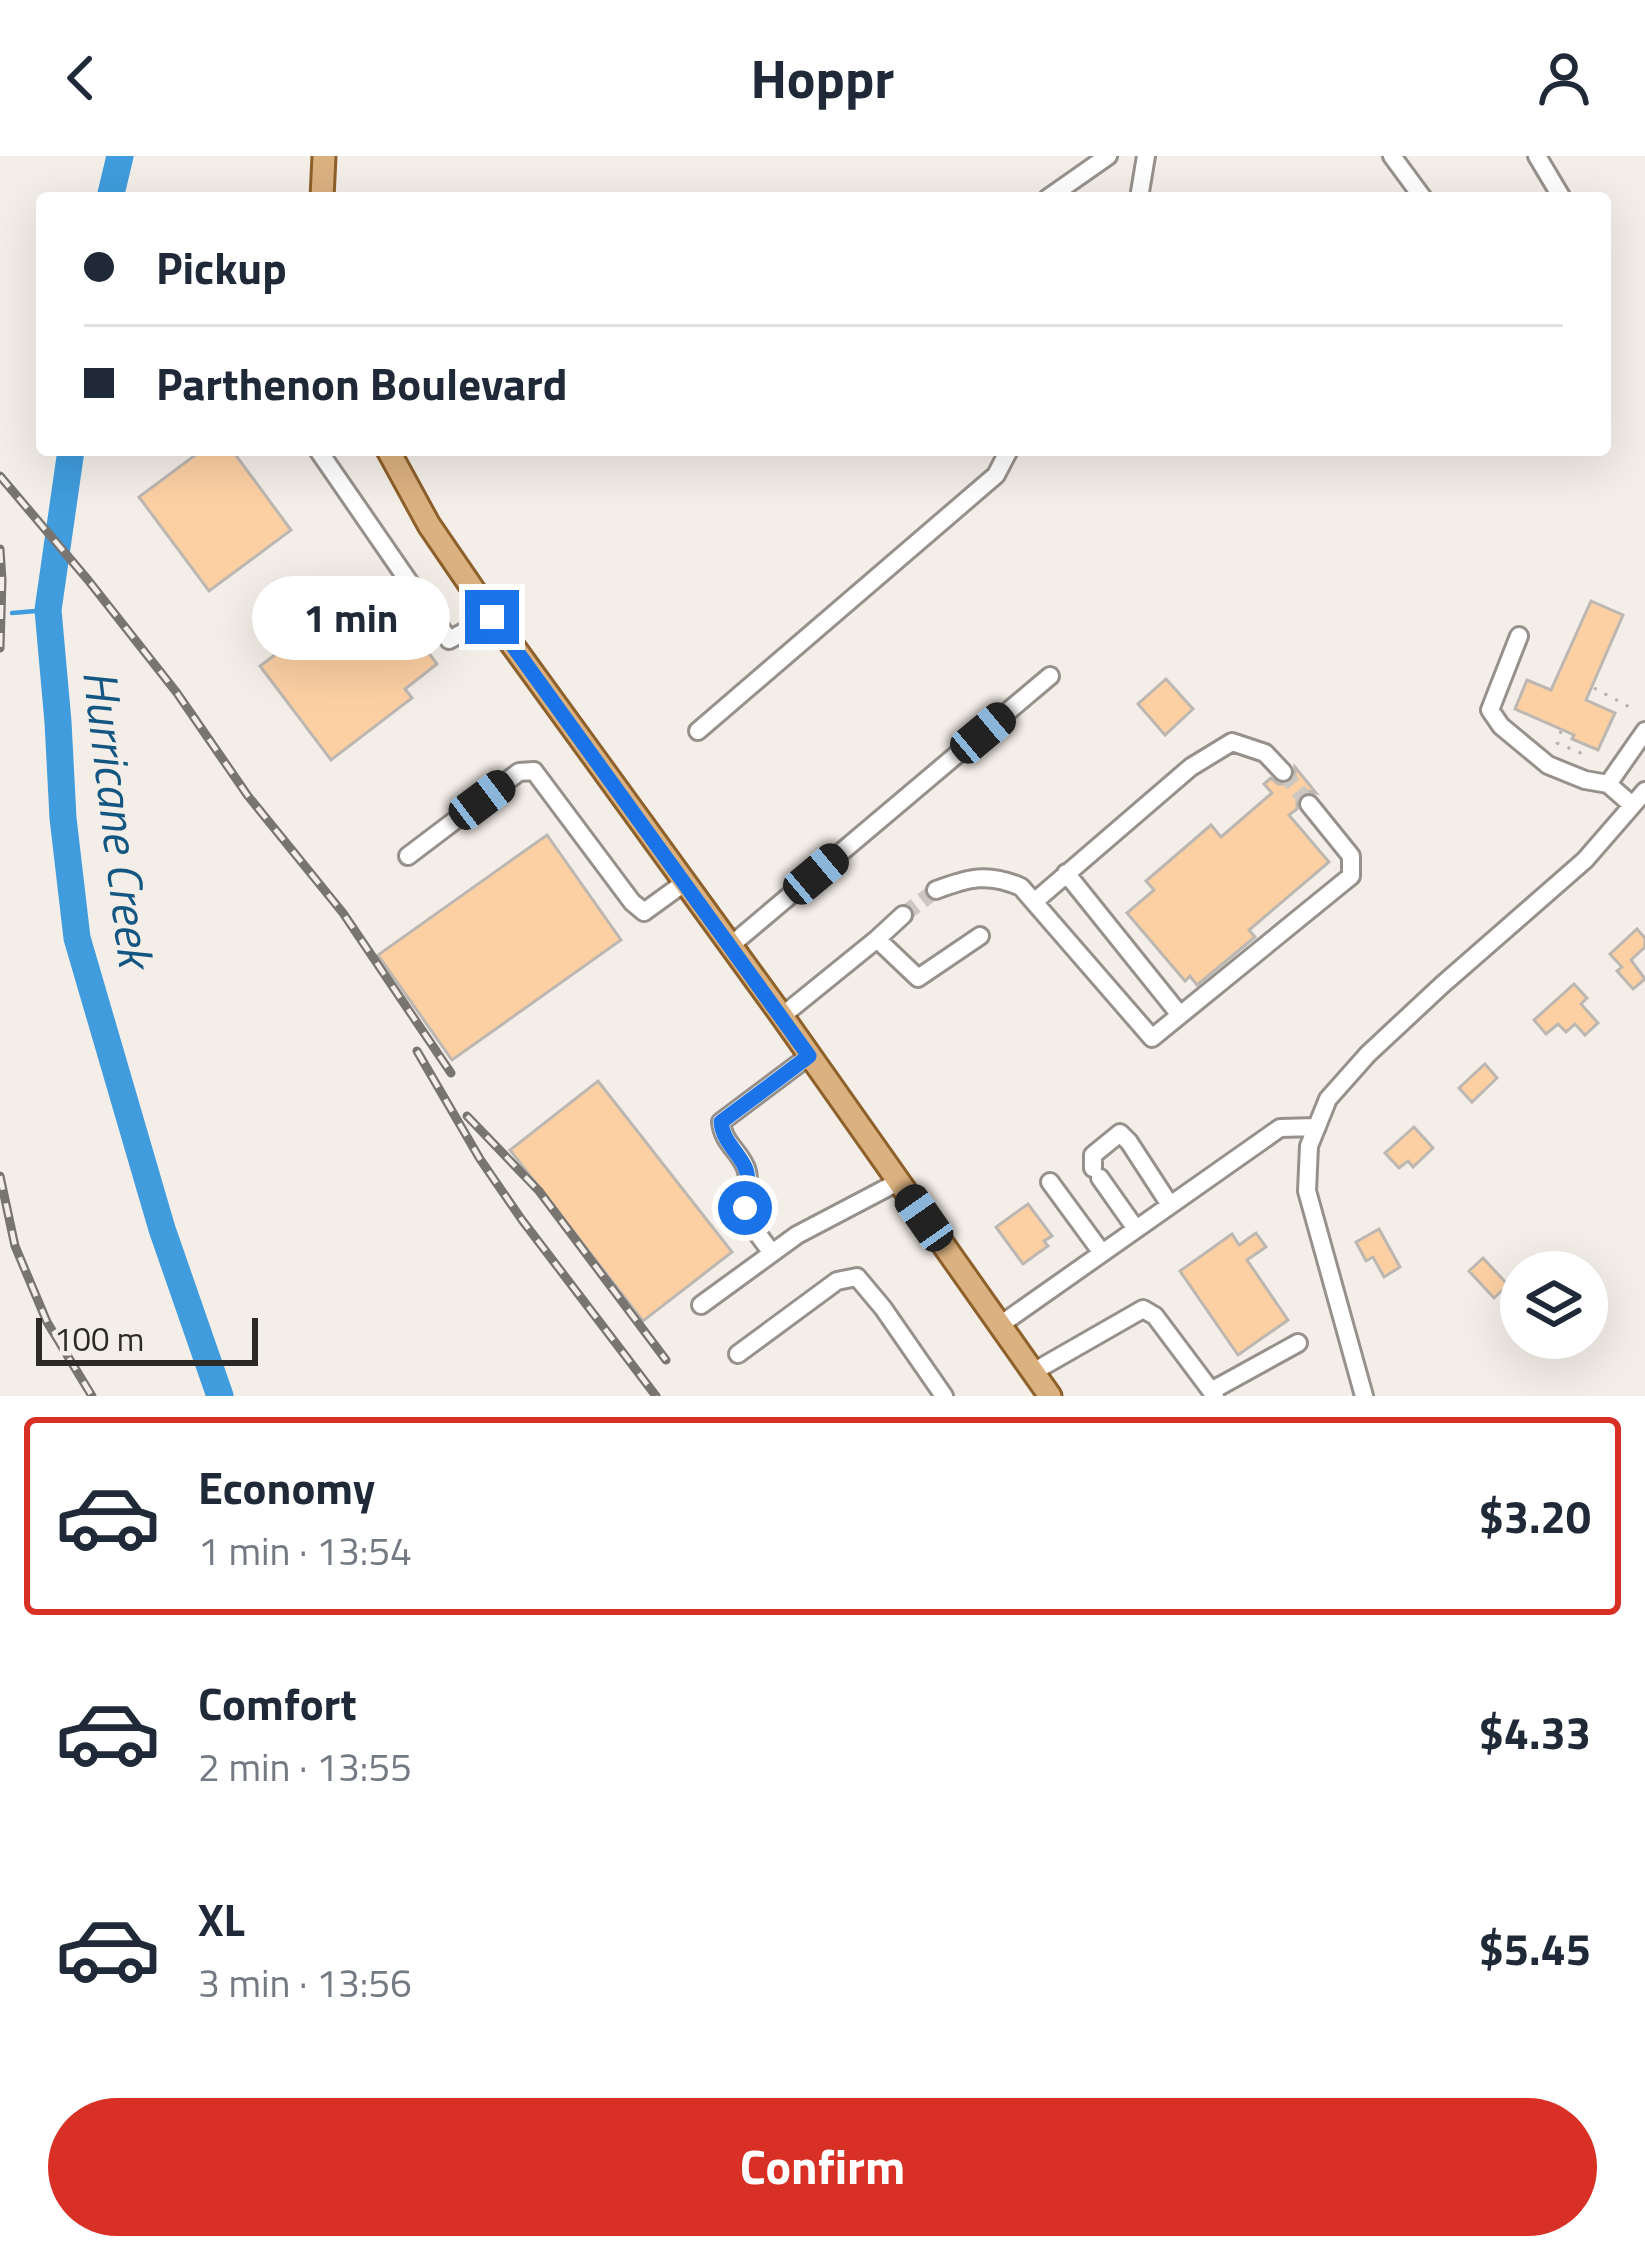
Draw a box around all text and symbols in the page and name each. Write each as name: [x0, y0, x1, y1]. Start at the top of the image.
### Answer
text: Hoppr: [751, 37, 894, 119]
icon: back: [48, 45, 114, 111]
icon: person: [1531, 45, 1597, 111]
text: Pickup: [156, 233, 287, 301]
text: Parthenon Boulevard: [156, 349, 567, 417]
callout: 1 min: [252, 575, 450, 659]
text: 1 min: [304, 588, 398, 647]
route end: [465, 590, 519, 644]
water label: Hurricane Creek: [64, 665, 174, 976]
car: [944, 696, 1022, 770]
car: [442, 764, 522, 836]
car: [777, 837, 855, 911]
car: [889, 1178, 959, 1258]
route start: [718, 1181, 772, 1235]
map controls: [1500, 1251, 1608, 1359]
button: layers: [1500, 1251, 1608, 1359]
scale bar: [36, 1312, 258, 1365]
text: 100 m: [54, 1314, 144, 1364]
text: Economy: [198, 1453, 375, 1521]
icon: car: [54, 1462, 162, 1570]
text: $3.20: [1479, 1482, 1591, 1550]
text: 1 min · 13:54: [198, 1521, 412, 1580]
text: Comfort: [198, 1669, 357, 1737]
icon: car: [54, 1678, 162, 1786]
text: $4.33: [1479, 1698, 1591, 1766]
text: 2 min · 13:55: [198, 1737, 412, 1796]
text: XL: [198, 1885, 245, 1953]
icon: car: [54, 1894, 162, 2002]
text: $5.45: [1479, 1914, 1591, 1982]
text: 3 min · 13:56: [198, 1953, 412, 2012]
button: Confirm: [48, 2098, 1597, 2236]

